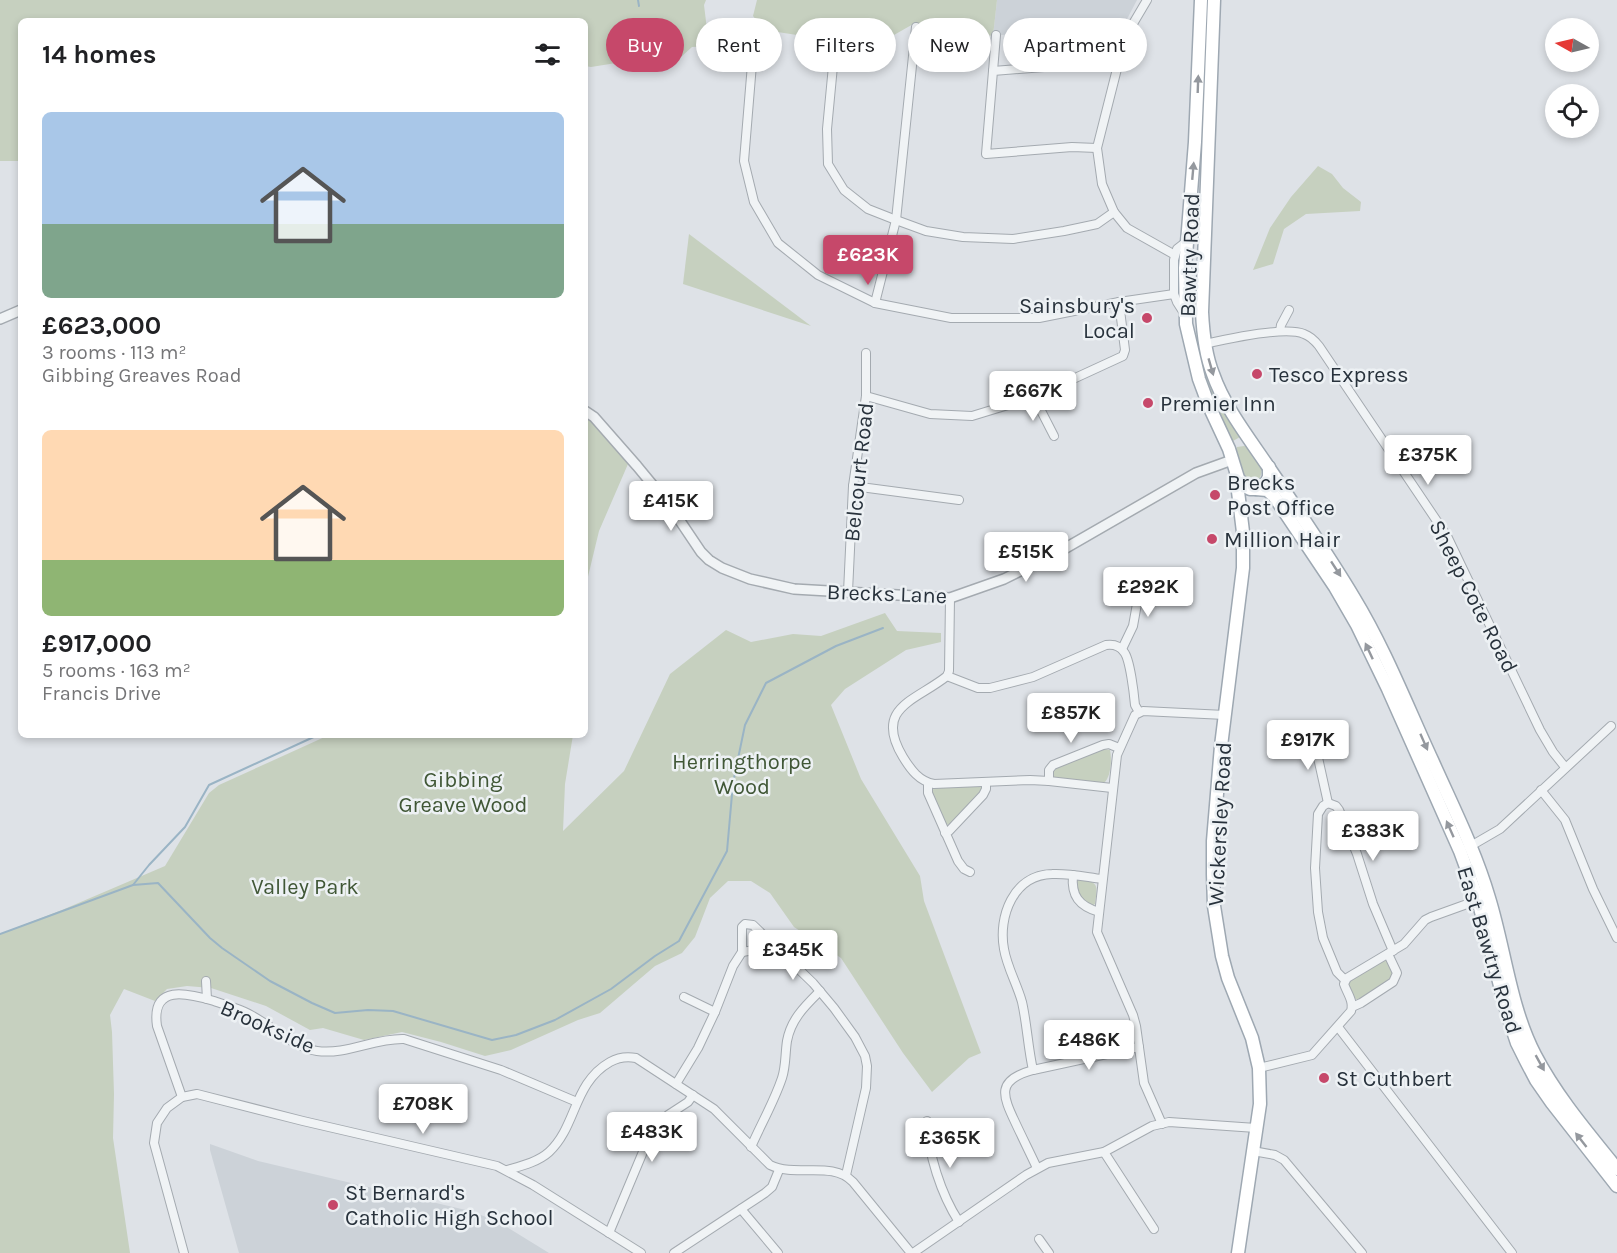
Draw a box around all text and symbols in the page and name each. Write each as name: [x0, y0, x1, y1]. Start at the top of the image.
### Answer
chip: Buy: [606, 18, 684, 72]
chip: Rent: [696, 18, 782, 72]
chip: Filters: [794, 18, 896, 72]
chip: New: [908, 18, 991, 72]
chip: Apartment: [1003, 18, 1147, 72]
north arrow: [1545, 18, 1599, 72]
map controls: [1545, 18, 1599, 138]
icon: filters: [531, 38, 564, 71]
text: 14 homes: [42, 39, 156, 70]
one-way arrow: [1194, 74, 1203, 93]
button: locate: [1545, 84, 1599, 138]
icon: home: [249, 151, 357, 259]
one-way arrow: [1188, 162, 1197, 181]
street label: Bawtry Road: [1175, 193, 1205, 317]
pin: £623K: [826, 235, 910, 286]
text: £623K: [837, 243, 899, 266]
place label: Sainsbury's Local: [1019, 293, 1135, 344]
text: £623,000: [42, 310, 161, 341]
marker: Sainsbury's Local: [1140, 311, 1154, 325]
text: 3 rooms · 113 m²: [42, 341, 186, 364]
one-way arrow: [1207, 358, 1216, 376]
place label: Tesco Express: [1269, 362, 1409, 388]
text: Gibbing Greaves Road: [42, 364, 242, 387]
marker: Tesco Express: [1250, 367, 1264, 381]
pin: £667K: [991, 371, 1075, 422]
text: £667K: [1003, 379, 1063, 402]
place label: Premier Inn: [1160, 391, 1276, 417]
marker: Premier Inn: [1141, 396, 1155, 410]
street label: Belcourt Road: [839, 401, 879, 543]
pin: £375K: [1386, 435, 1470, 486]
text: £375K: [1398, 443, 1458, 466]
icon: home: [249, 469, 357, 577]
place label: Brecks Post Office: [1227, 470, 1335, 521]
pin: £415K: [629, 481, 713, 532]
marker: Brecks Post Office: [1208, 488, 1222, 502]
text: £415K: [643, 489, 699, 512]
street label: Sheep Cote Road: [1423, 516, 1523, 677]
place label: Million Hair: [1224, 527, 1340, 553]
pin: £515K: [984, 532, 1068, 583]
marker: Million Hair: [1205, 532, 1219, 546]
text: £515K: [998, 540, 1054, 563]
one-way arrow: [1330, 561, 1341, 577]
pin: £292K: [1106, 567, 1190, 618]
text: £292K: [1117, 575, 1179, 598]
street label: Brecks Lane: [826, 579, 948, 609]
text: £917,000: [42, 628, 152, 659]
one-way arrow: [1365, 642, 1374, 659]
text: 5 rooms · 163 m²: [42, 659, 191, 682]
text: Francis Drive: [42, 682, 161, 705]
pin: £857K: [1029, 693, 1113, 744]
text: £857K: [1041, 701, 1101, 724]
pin: £917K: [1266, 720, 1350, 771]
text: £917K: [1281, 728, 1335, 751]
one-way arrow: [1419, 734, 1429, 752]
street label: Wickersley Road: [1203, 741, 1237, 907]
park label: Herringthorpe Wood: [672, 749, 812, 800]
park label: Gibbing Greave Wood: [398, 767, 528, 818]
pin: £383K: [1331, 811, 1415, 862]
text: £383K: [1342, 819, 1404, 842]
one-way arrow: [1445, 820, 1454, 837]
street label: East Bawtry Road: [1451, 863, 1527, 1037]
park label: Valley Park: [251, 874, 359, 900]
pin: £345K: [751, 930, 835, 981]
text: £345K: [762, 938, 824, 961]
street label: Brookside: [216, 995, 319, 1059]
pin: £486K: [1047, 1020, 1131, 1071]
text: £486K: [1058, 1028, 1120, 1051]
one-way arrow: [1535, 1055, 1545, 1072]
place label: St Cuthbert: [1336, 1066, 1452, 1092]
marker: St Cuthbert: [1317, 1071, 1331, 1085]
pin: £708K: [381, 1084, 465, 1135]
text: £708K: [393, 1092, 453, 1115]
pin: £483K: [610, 1112, 694, 1163]
pin: £365K: [908, 1118, 992, 1169]
text: £483K: [621, 1120, 683, 1143]
text: £365K: [919, 1126, 981, 1149]
one-way arrow: [1575, 1133, 1587, 1148]
place label: St Bernard's Catholic High School: [345, 1180, 554, 1231]
marker: St Bernard's Catholic High School: [326, 1198, 340, 1212]

